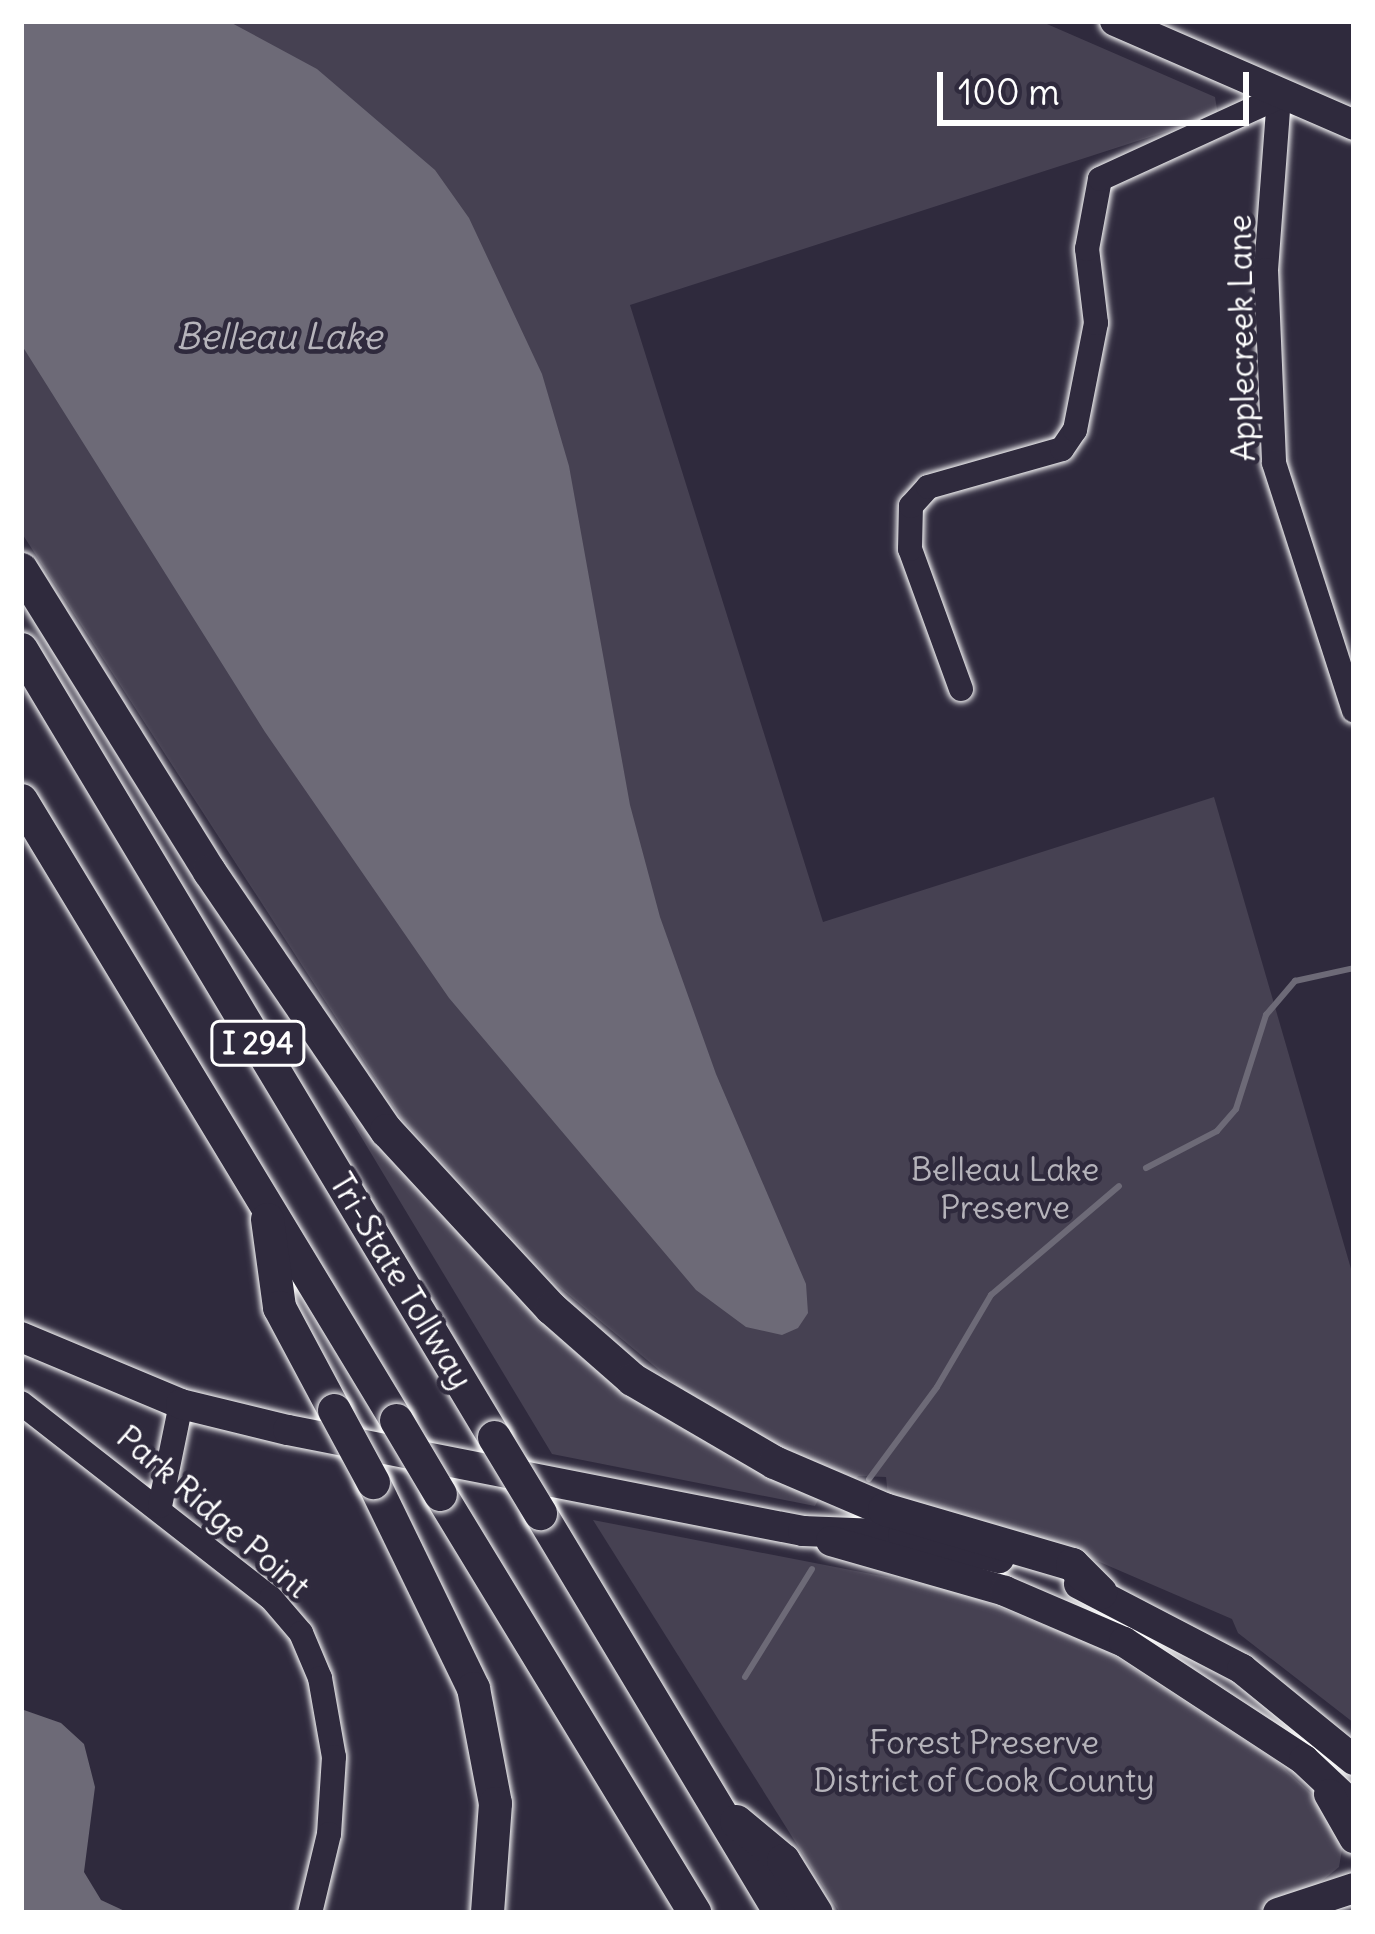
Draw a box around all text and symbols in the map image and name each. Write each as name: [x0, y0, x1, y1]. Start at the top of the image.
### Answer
scale bar: [943, 48, 1255, 122]
text: 100 m: [958, 70, 1060, 115]
street label: Applecreek Lane: [1220, 214, 1264, 462]
water label: Belleau Lake: [176, 315, 382, 359]
road number: I 294: [210, 1019, 306, 1067]
park label: Belleau Lake Preserve: [911, 1150, 1099, 1228]
street label: Tri-State Tollway: [321, 1166, 481, 1396]
street label: Park Ridge Point: [108, 1417, 318, 1607]
park label: Forest Preserve District of Cook County: [813, 1723, 1155, 1801]

